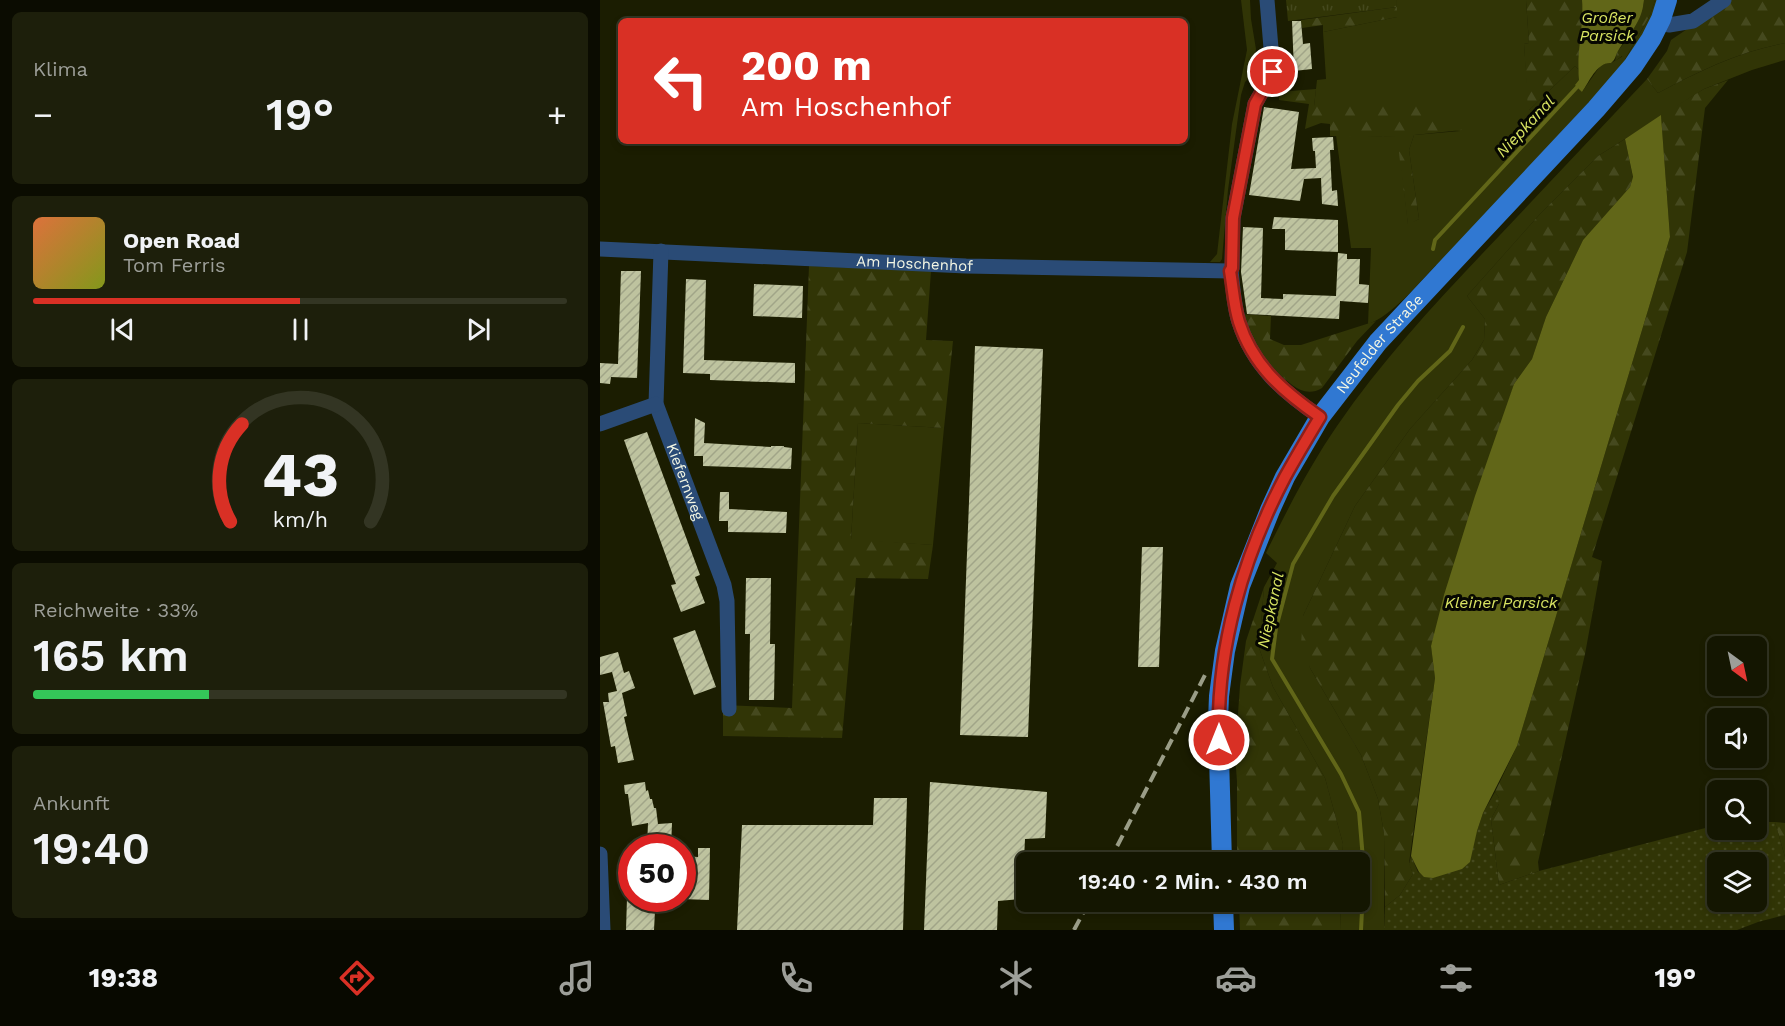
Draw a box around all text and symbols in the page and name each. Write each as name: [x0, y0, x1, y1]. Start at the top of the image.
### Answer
water label: Großer Parsick: [1580, 8, 1636, 45]
text: 200 m: [741, 41, 872, 90]
icon: left: [642, 42, 720, 120]
pin: [1247, 46, 1298, 97]
icon: arrive: [1256, 55, 1289, 88]
text: Klima: [33, 57, 88, 81]
text: 19°: [266, 88, 334, 141]
text: Am Hoschenhof: [741, 91, 951, 123]
water label: Niepkanal: [1492, 92, 1559, 161]
text: −: [33, 95, 53, 134]
text: +: [547, 95, 567, 134]
text: Open Road: [123, 228, 240, 253]
street label: Am Hoschenhof: [856, 252, 973, 275]
text: Tom Ferris: [123, 253, 226, 277]
street label: Neufelder Straße: [1332, 291, 1427, 397]
icon: previous: [106, 313, 139, 346]
icon: pause: [284, 313, 317, 346]
icon: next: [462, 313, 495, 346]
text: 43: [261, 438, 339, 511]
street label: Kiefernweg: [662, 441, 708, 523]
text: km/h: [272, 507, 328, 532]
water label: Niepkanal: [1253, 570, 1288, 650]
water label: Kleiner Parsick: [1444, 593, 1559, 612]
text: Reichweite · 33%: [33, 598, 198, 622]
text: 165 km: [33, 629, 189, 682]
north arrow: [1707, 636, 1767, 696]
map controls: [1707, 636, 1767, 912]
position arrow: [1187, 708, 1251, 772]
button: sound: [1707, 708, 1767, 768]
button: search: [1707, 780, 1767, 840]
text: Ankunft: [33, 791, 110, 815]
text: 19:40: [33, 822, 150, 875]
speed limit sign: 50: [618, 834, 696, 912]
button: layers: [1707, 852, 1767, 912]
text: 19:40 · 2 Min. · 430 m: [1078, 869, 1308, 894]
icon: directions: [336, 957, 378, 999]
icon: music: [556, 957, 598, 999]
icon: phone: [775, 957, 817, 999]
icon: climate: [995, 957, 1037, 999]
icon: car: [1215, 957, 1257, 999]
icon: filters: [1435, 957, 1477, 999]
text: 19:38: [89, 962, 158, 994]
text: 19°: [1654, 962, 1696, 994]

